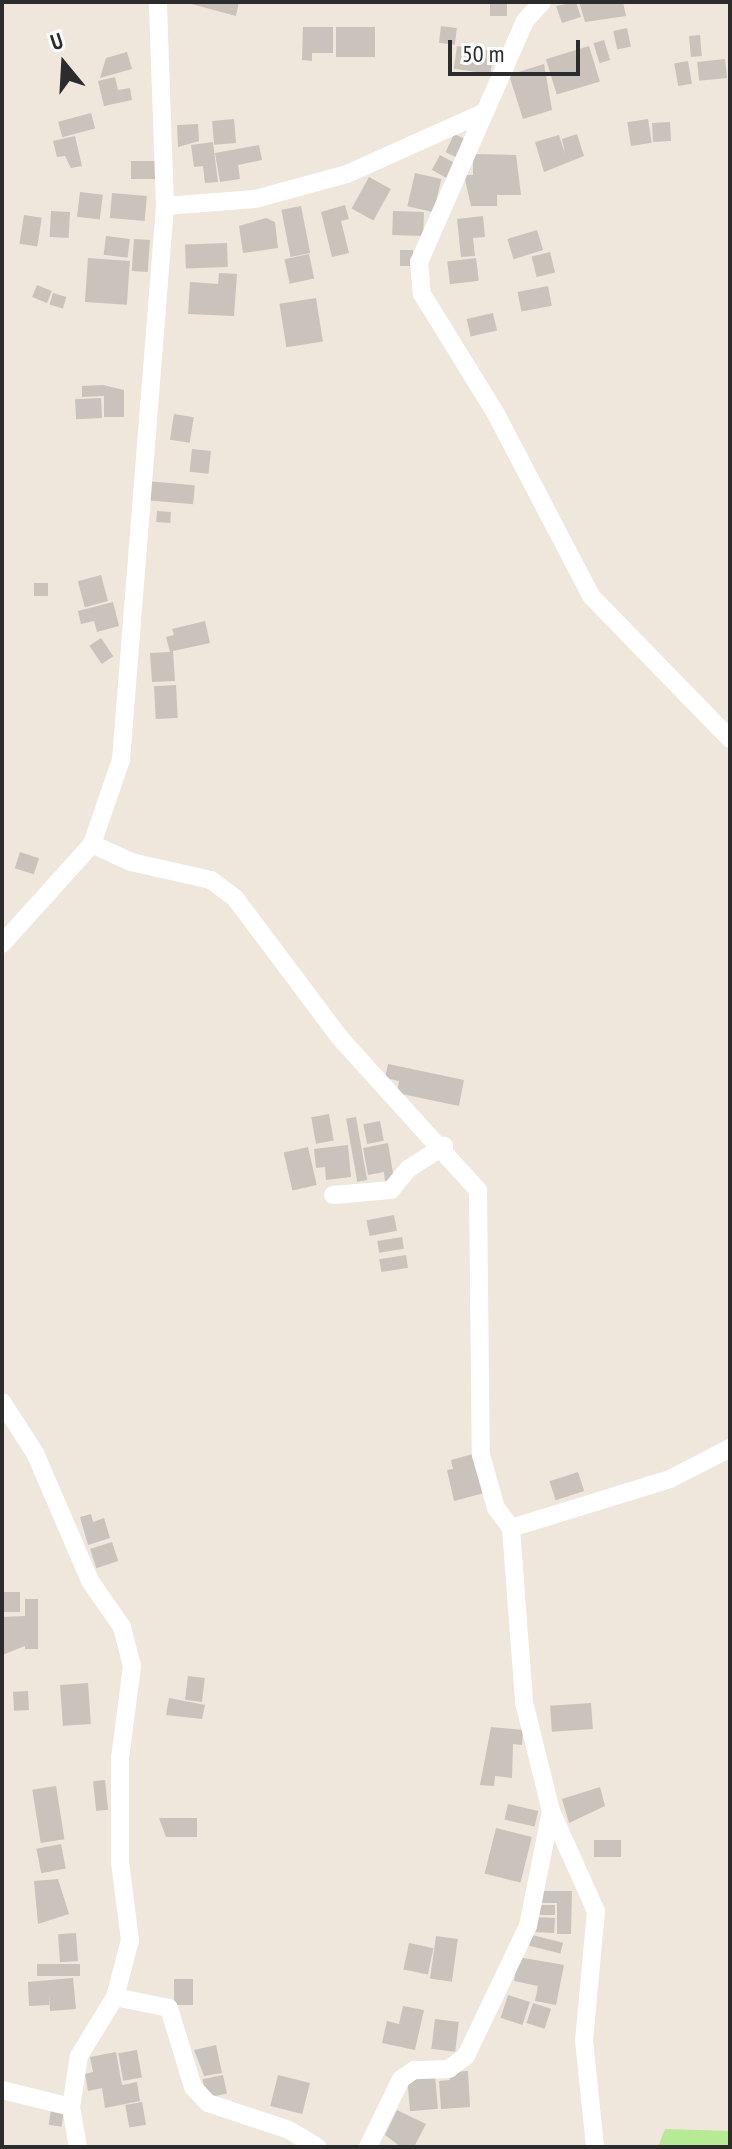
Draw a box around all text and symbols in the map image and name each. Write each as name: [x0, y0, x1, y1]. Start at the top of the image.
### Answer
north arrow: [24, 24, 104, 104]
scale bar: [452, 24, 584, 74]
text: U: [47, 26, 66, 56]
text: 50 m: [462, 38, 504, 69]

